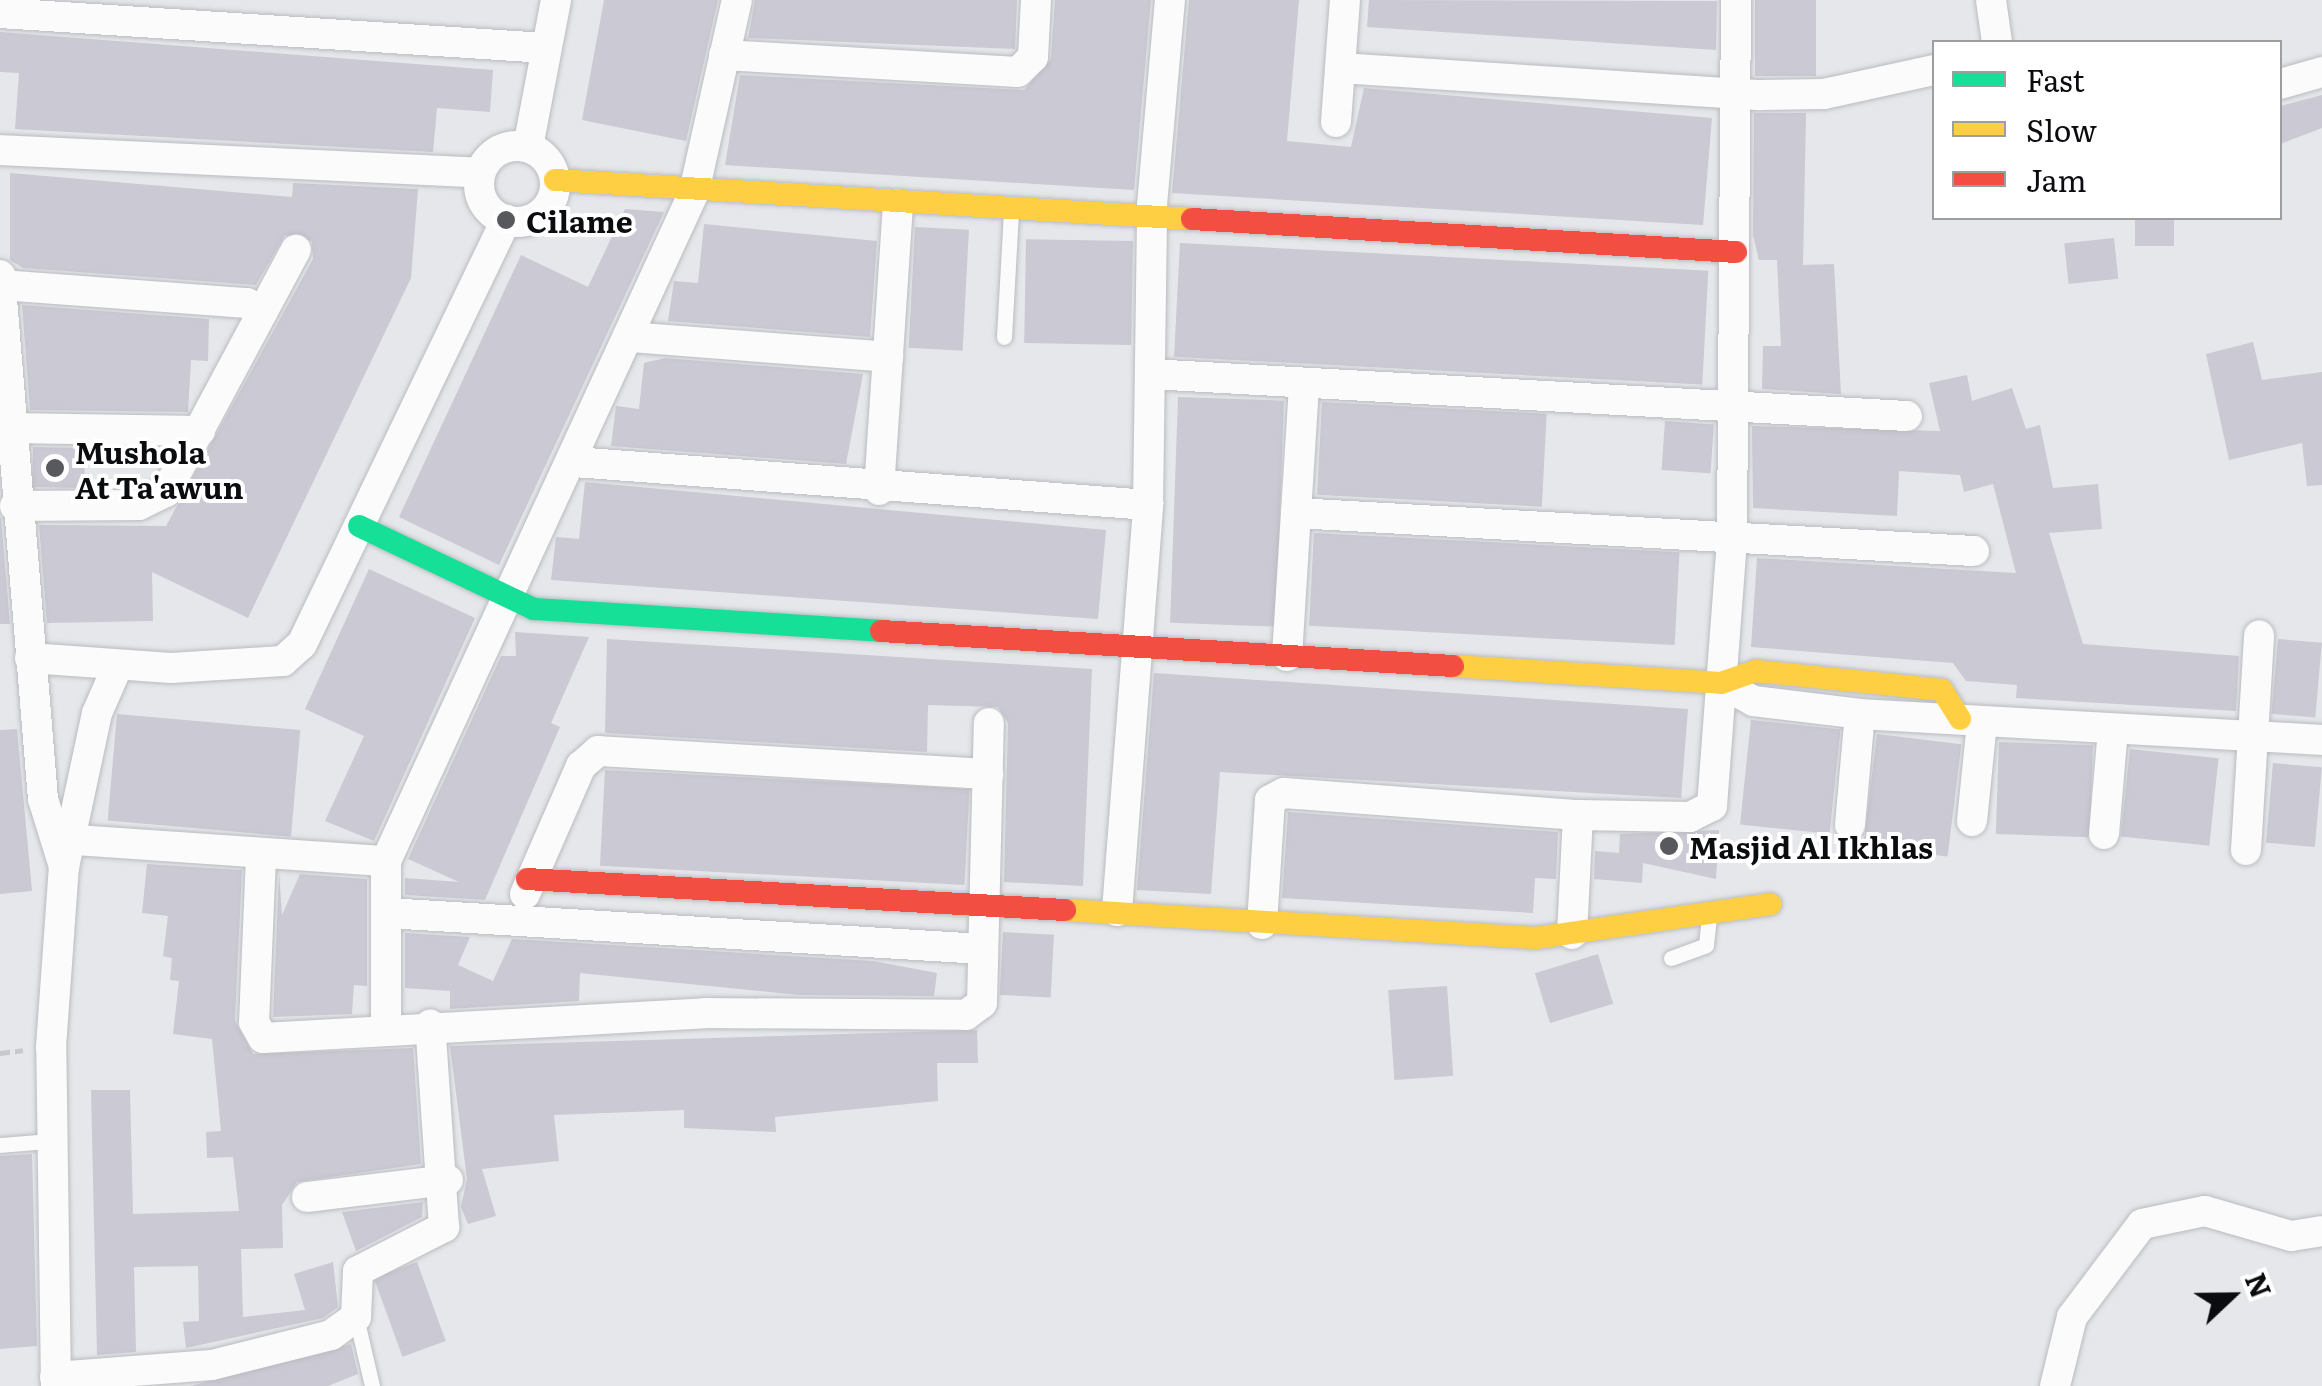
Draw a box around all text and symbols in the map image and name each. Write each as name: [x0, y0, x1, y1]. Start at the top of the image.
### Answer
legend: [1932, 40, 2282, 220]
text: Fast: [2026, 57, 2085, 101]
text: Slow: [2026, 107, 2097, 151]
text: Jam: [2026, 157, 2086, 201]
place label: Cilame: [526, 202, 633, 238]
marker: Cilame: [495, 209, 517, 231]
place label: Mushola At Ta'awun: [75, 433, 244, 504]
marker: Mushola At Ta'awun: [44, 457, 66, 479]
place label: Masjid Al Ikhlas: [1689, 828, 1933, 864]
marker: Masjid Al Ikhlas: [1658, 835, 1680, 857]
north arrow: [2182, 1246, 2282, 1346]
text: N: [2236, 1266, 2284, 1304]

